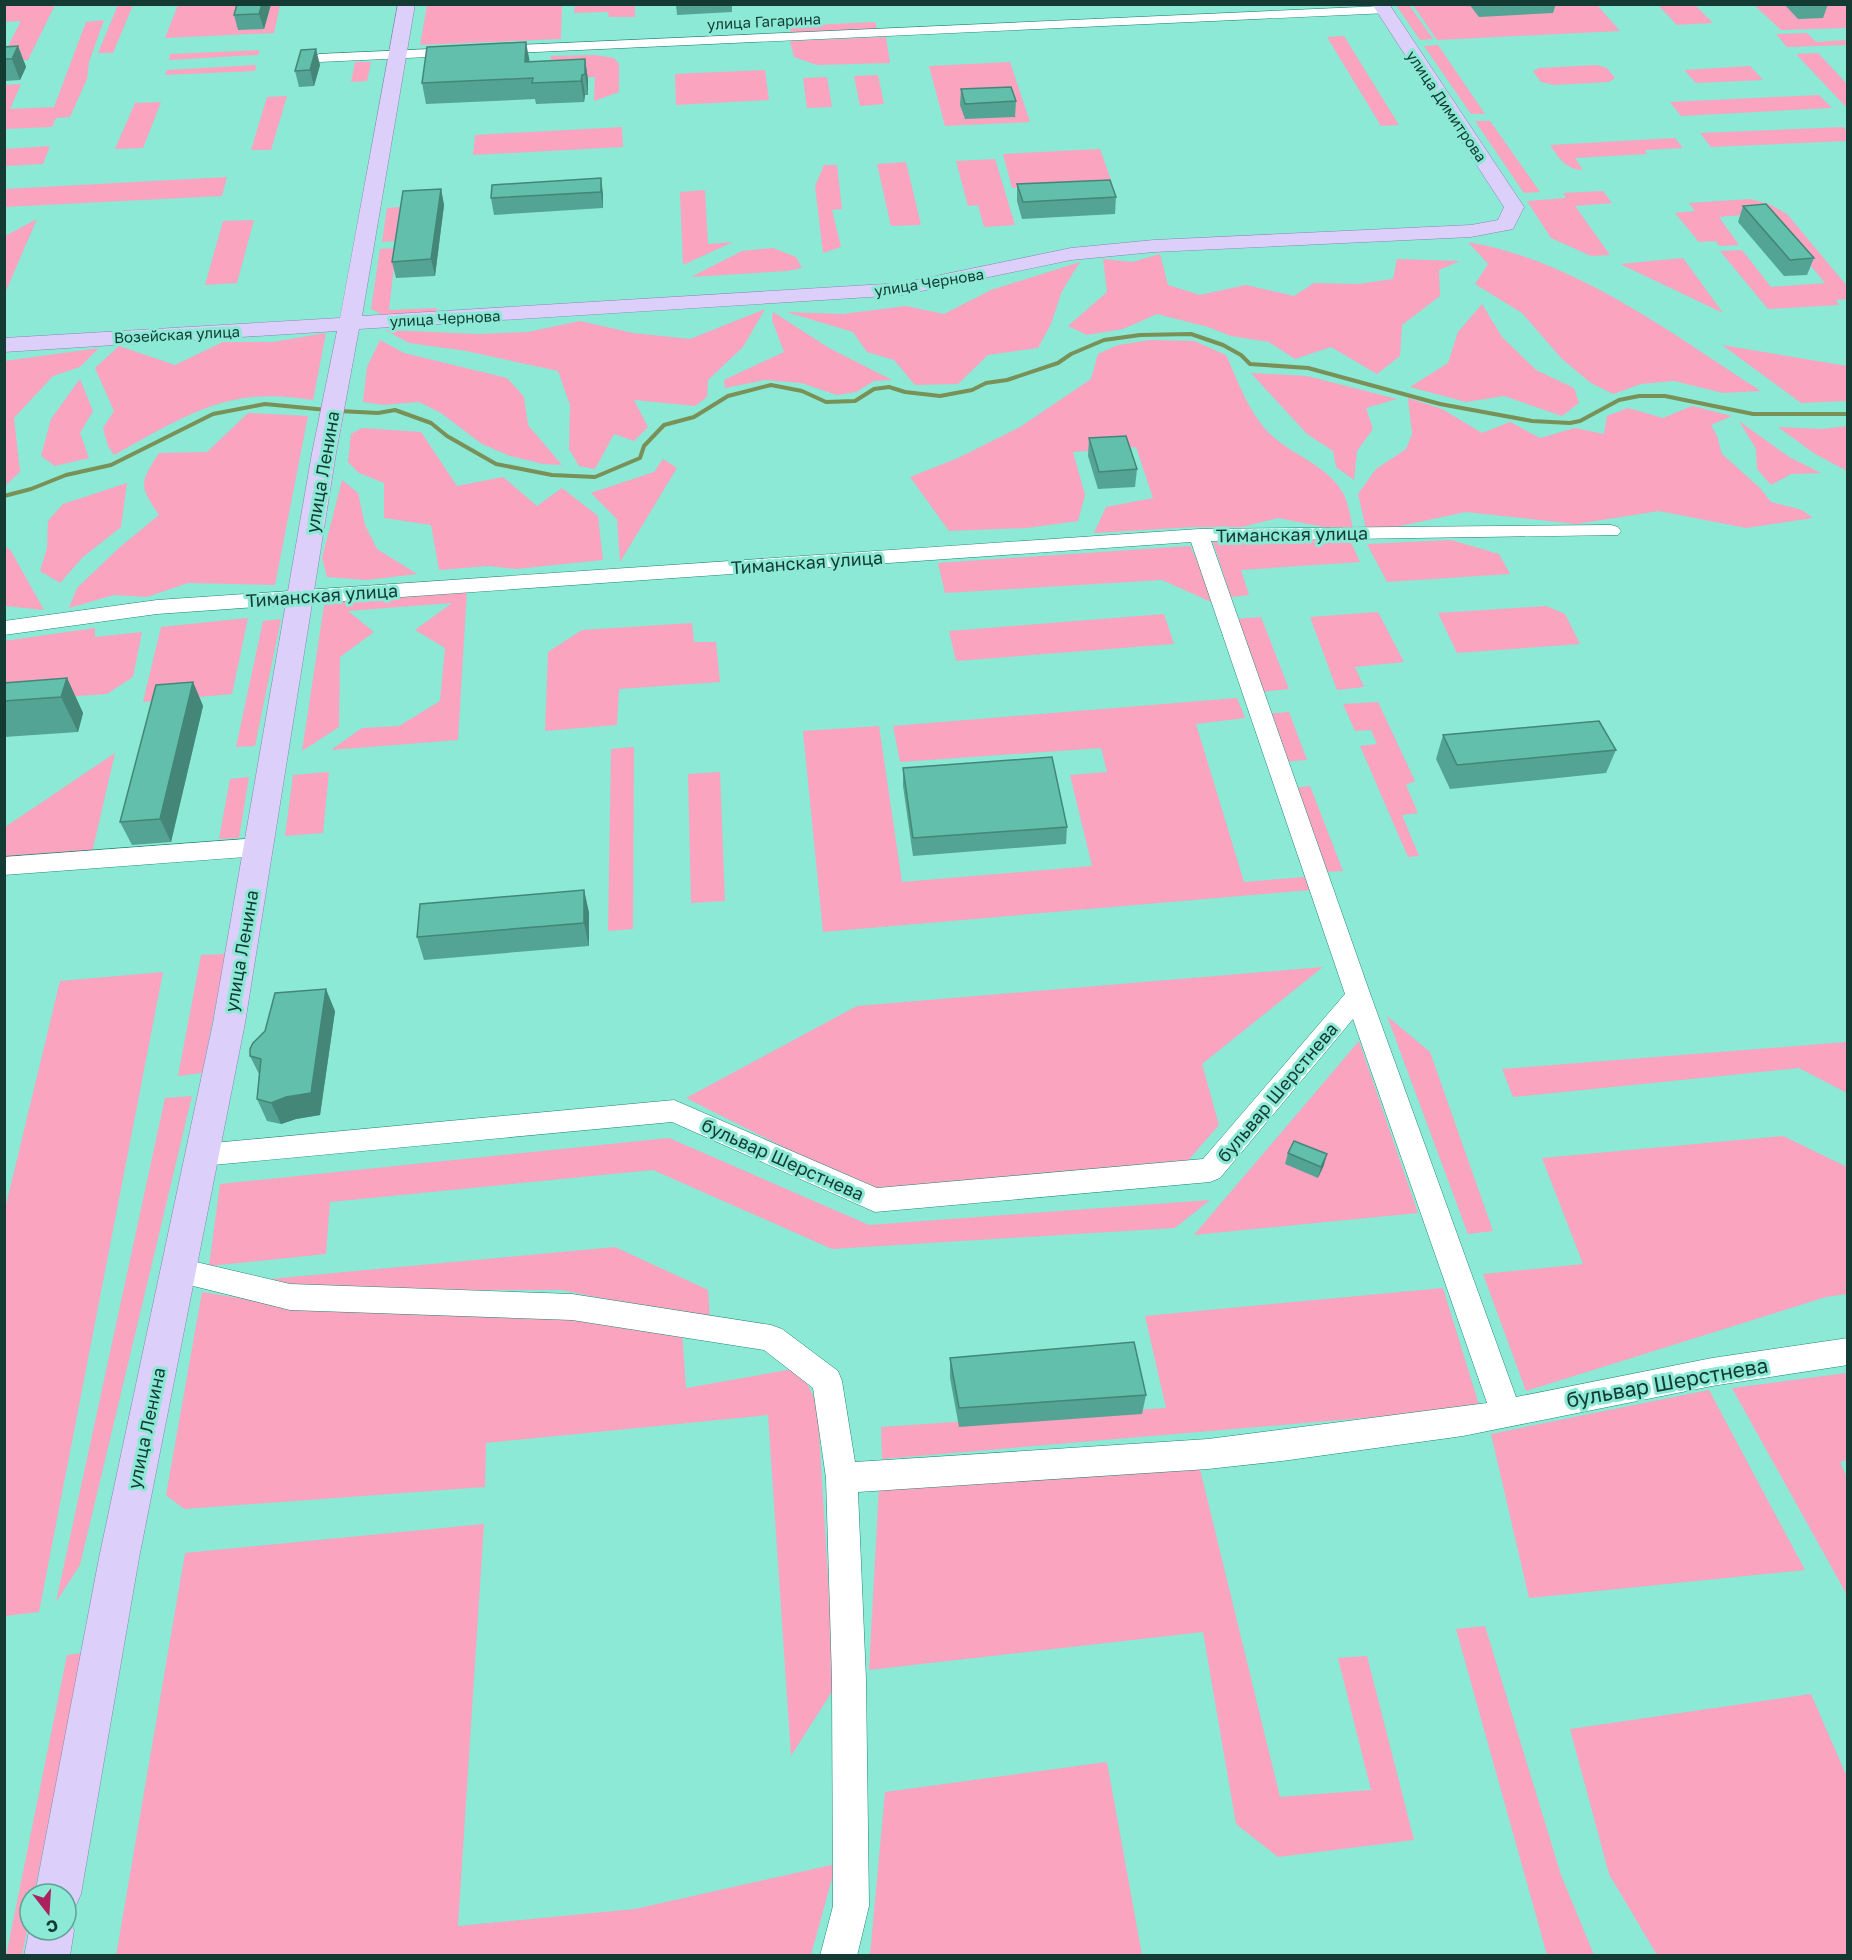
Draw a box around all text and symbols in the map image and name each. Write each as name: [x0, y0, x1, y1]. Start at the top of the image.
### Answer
street label: улица Гагарина: [707, 9, 821, 33]
street label: улица Димитрова: [1403, 47, 1491, 165]
street label: улица Чернова: [873, 264, 985, 300]
street label: улица Чернова: [389, 306, 501, 330]
street label: Возейская улица: [114, 322, 240, 346]
street label: улица Ленина: [300, 409, 344, 535]
street label: Тиманская улица: [1216, 522, 1368, 546]
street label: Тиманская улица: [730, 546, 884, 578]
street label: Тиманская улица: [245, 579, 399, 611]
street label: улица Ленина: [219, 888, 263, 1014]
street label: бульвар Шерстнева: [1212, 1018, 1342, 1166]
street label: бульвар Шерстнева: [698, 1113, 868, 1205]
street label: бульвар Шерстнева: [1564, 1351, 1770, 1413]
street label: улица Ленина: [122, 1365, 170, 1491]
north arrow: [18, 1882, 78, 1942]
text: С: [44, 1915, 61, 1938]

